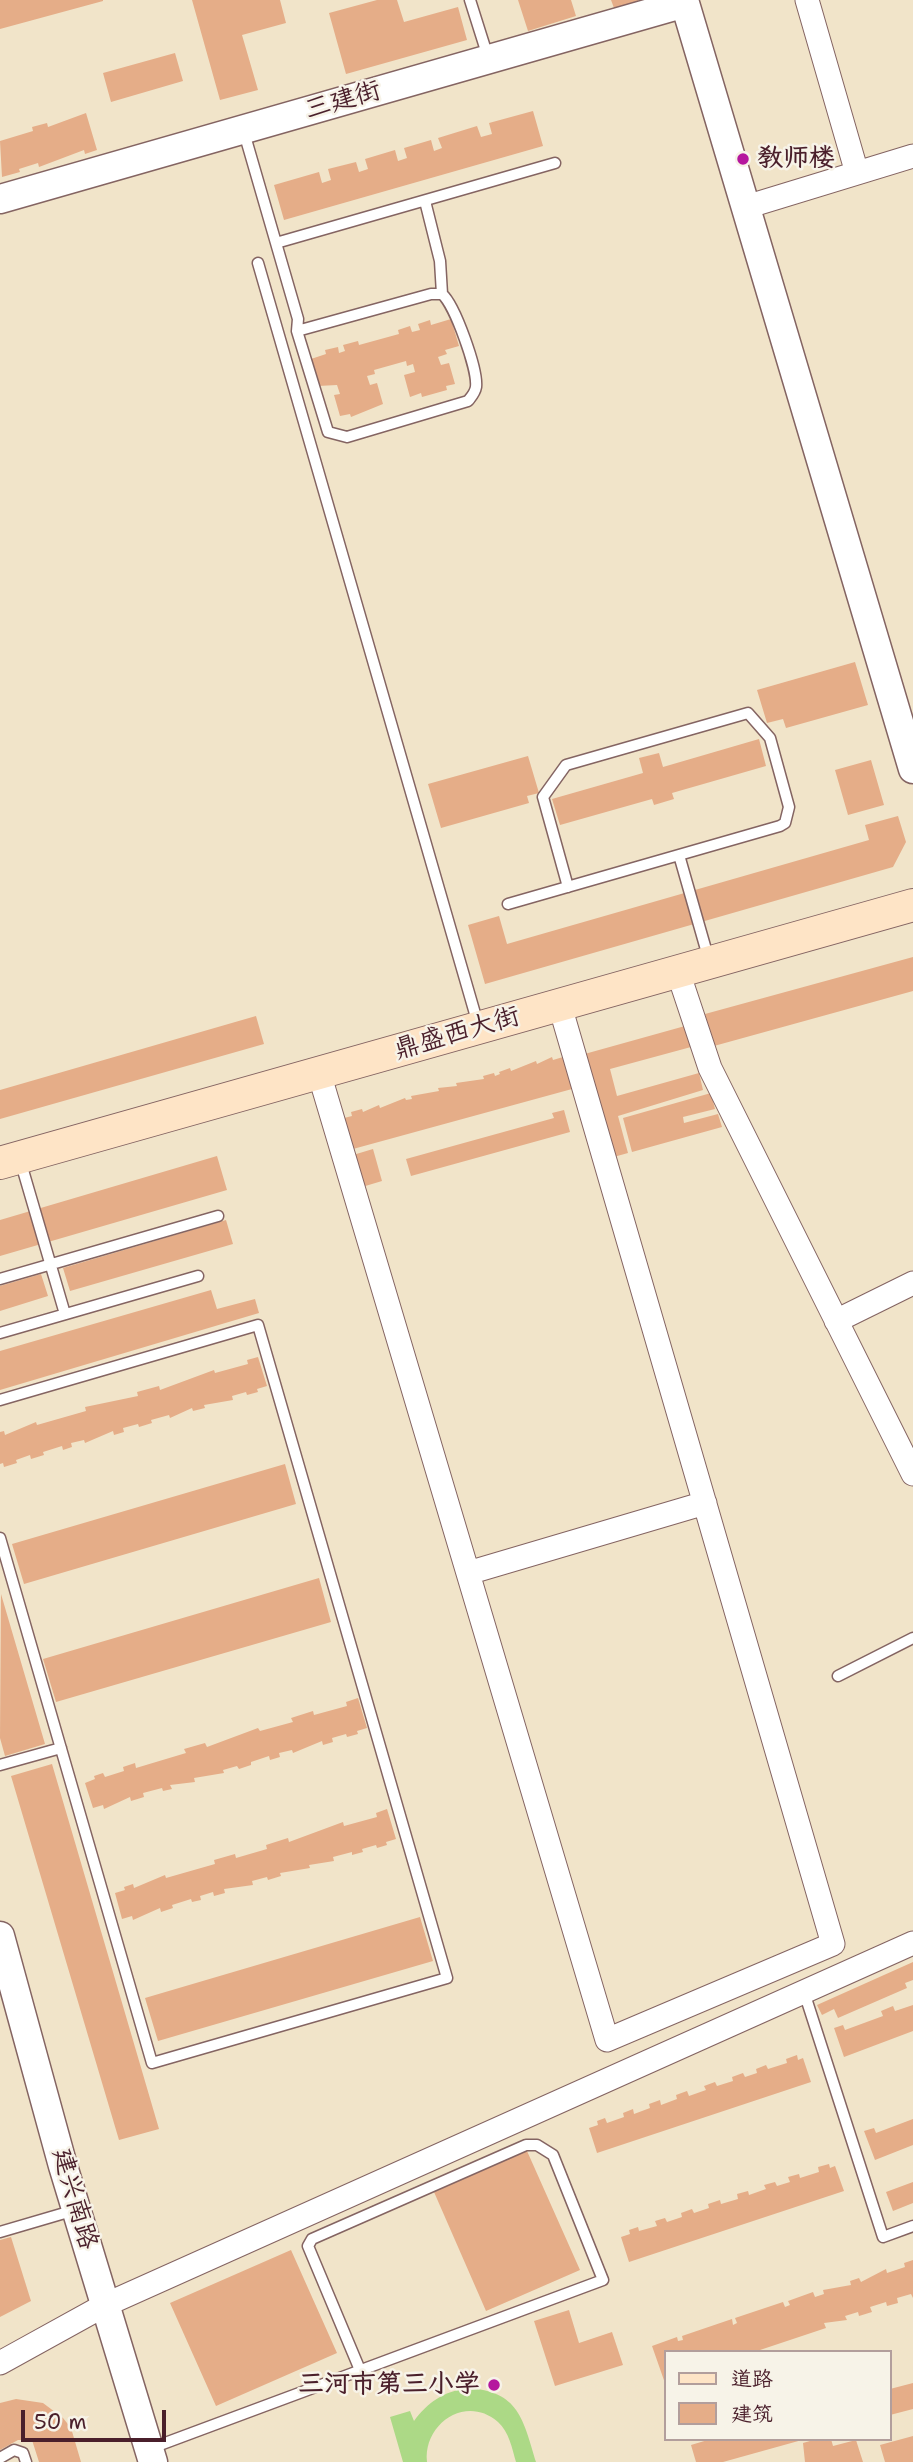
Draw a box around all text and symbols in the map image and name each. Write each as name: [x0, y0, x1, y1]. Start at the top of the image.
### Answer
street label: 三建街: [301, 75, 385, 127]
place label: 教师楼: [757, 143, 835, 175]
marker: 教师楼: [735, 151, 751, 167]
street label: 鼎盛西大街: [390, 1001, 524, 1067]
street label: 建兴南路: [45, 2145, 103, 2253]
legend: [664, 2350, 892, 2441]
text: 道路: [731, 2365, 773, 2393]
place label: 三河市第三小学: [298, 2369, 480, 2401]
marker: 三河市第三小学: [486, 2377, 502, 2393]
scale bar: [24, 2396, 170, 2440]
text: 建筑: [731, 2400, 773, 2428]
text: 50 m: [34, 2408, 87, 2436]

